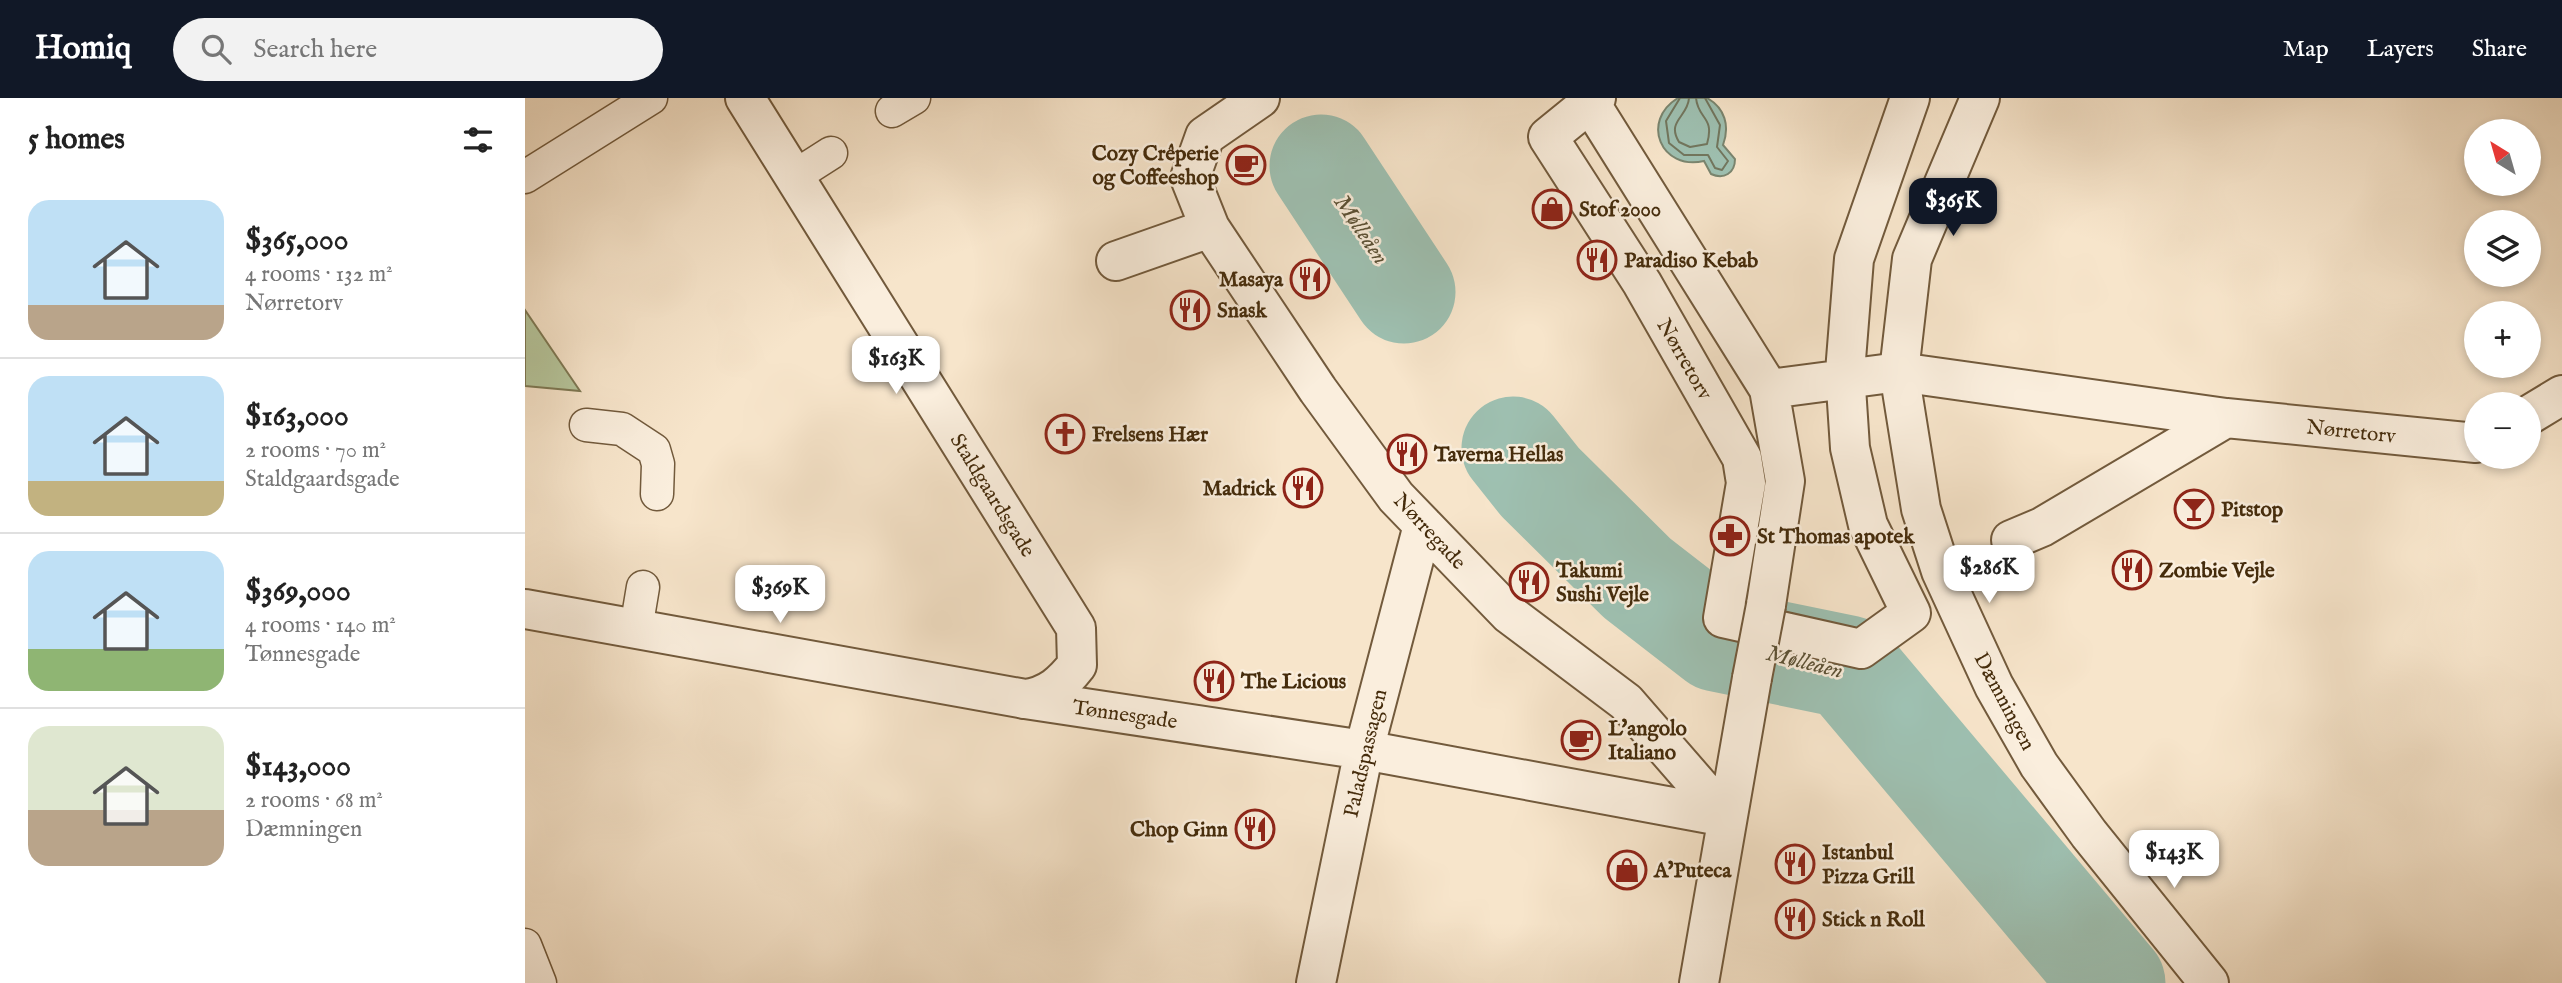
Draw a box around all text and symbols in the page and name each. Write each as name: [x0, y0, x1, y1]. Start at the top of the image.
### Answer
search box: [173, 18, 663, 81]
text: Homiq: [35, 28, 131, 70]
icon: search: [197, 30, 235, 68]
text: Search here: [253, 33, 377, 66]
text: Map: [2283, 34, 2329, 65]
text: Layers: [2367, 34, 2434, 65]
text: Share: [2472, 34, 2527, 65]
north arrow: [2464, 119, 2541, 196]
map controls: [2464, 119, 2541, 469]
text: 5 homes: [28, 121, 125, 159]
icon: filters: [459, 121, 497, 159]
place label: Cozy Crêperie og Coffeeshop: [1092, 141, 1220, 192]
cafe icon: Cozy Crêperie og Coffeeshop: [1225, 144, 1267, 186]
pin: $365K: [1904, 178, 2002, 238]
text: $365K: [1925, 186, 1981, 215]
shop icon: Stof 2000: [1531, 188, 1573, 230]
water label: Mølleåen: [1327, 189, 1395, 270]
place label: Stof 2000: [1579, 197, 1661, 224]
button: layers: [2464, 210, 2541, 287]
text: $365,000: [245, 222, 349, 260]
icon: home: [84, 228, 168, 312]
restaurant icon: Paradiso Kebab: [1576, 239, 1618, 281]
place label: Paradiso Kebab: [1624, 248, 1758, 275]
restaurant icon: Masaya: [1289, 258, 1331, 300]
text: 4 rooms · 132 m²: [245, 260, 393, 289]
place label: Masaya: [1219, 267, 1284, 294]
text: Nørretorv: [245, 289, 343, 318]
restaurant icon: Snask: [1169, 289, 1211, 331]
place label: Snask: [1217, 298, 1267, 325]
button: +: [2464, 301, 2541, 378]
street label: Nørretorv: [1650, 314, 1718, 406]
pin: $163K: [847, 336, 945, 396]
text: $163K: [868, 344, 924, 373]
button: −: [2464, 392, 2541, 469]
text: $163,000: [245, 398, 349, 436]
icon: home: [84, 404, 168, 488]
church icon: Frelsens Hær: [1044, 413, 1086, 455]
street label: Nørretorv: [2305, 414, 2397, 451]
place label: Frelsens Hær: [1092, 422, 1208, 449]
street label: Staldgaardsgade: [943, 429, 1041, 563]
restaurant icon: Taverna Hellas: [1386, 433, 1428, 475]
text: 2 rooms · 70 m²: [245, 436, 386, 465]
place label: Taverna Hellas: [1433, 442, 1563, 469]
text: Staldgaardsgade: [245, 465, 400, 494]
restaurant icon: Madrick: [1282, 467, 1324, 509]
place label: Madrick: [1202, 476, 1277, 503]
street label: Nørregade: [1387, 488, 1471, 576]
bar icon: Pitstop: [2173, 488, 2215, 530]
place label: Pitstop: [2221, 497, 2284, 524]
pharmacy icon: St Thomas apotek: [1709, 515, 1751, 557]
place label: St Thomas apotek: [1757, 524, 1915, 551]
pin: $286K: [1940, 546, 2038, 605]
restaurant icon: Zombie Vejle: [2111, 549, 2153, 591]
text: $286K: [1960, 553, 2018, 582]
place label: Takumi Sushi Vejle: [1555, 558, 1649, 609]
place label: Zombie Vejle: [2159, 558, 2275, 585]
restaurant icon: Takumi Sushi Vejle: [1508, 561, 1550, 603]
pin: $369K: [731, 566, 829, 625]
text: $369,000: [245, 573, 351, 611]
text: $369K: [751, 573, 809, 602]
icon: home: [84, 579, 168, 663]
text: 4 rooms · 140 m²: [245, 611, 396, 640]
water label: Mølleåen: [1763, 639, 1846, 686]
text: Tønnesgade: [245, 640, 360, 669]
street label: Dæmningen: [1967, 648, 2041, 755]
restaurant icon: The Licious: [1193, 660, 1235, 702]
place label: The Licious: [1240, 669, 1346, 696]
street label: Paladspassagen: [1339, 686, 1394, 820]
street label: Tønnesgade: [1071, 695, 1179, 736]
place label: L'angolo Italiano: [1608, 716, 1688, 767]
cafe icon: L'angolo Italiano: [1560, 719, 1602, 761]
text: $143,000: [245, 748, 351, 786]
icon: home: [84, 754, 168, 838]
text: 2 rooms · 68 m²: [245, 786, 383, 815]
restaurant icon: Chop Ginn: [1234, 808, 1276, 850]
text: Dæmningen: [245, 815, 362, 844]
place label: Chop Ginn: [1130, 817, 1228, 844]
pin: $143K: [2125, 830, 2223, 890]
text: $143K: [2145, 838, 2203, 867]
place label: Istanbul Pizza Grill: [1822, 840, 1916, 891]
restaurant icon: Istanbul Pizza Grill: [1774, 843, 1816, 885]
shop icon: A'Puteca: [1606, 849, 1648, 891]
place label: A'Puteca: [1653, 858, 1732, 885]
restaurant icon: Stick n Roll: [1774, 898, 1816, 940]
place label: Stick n Roll: [1822, 907, 1926, 934]

